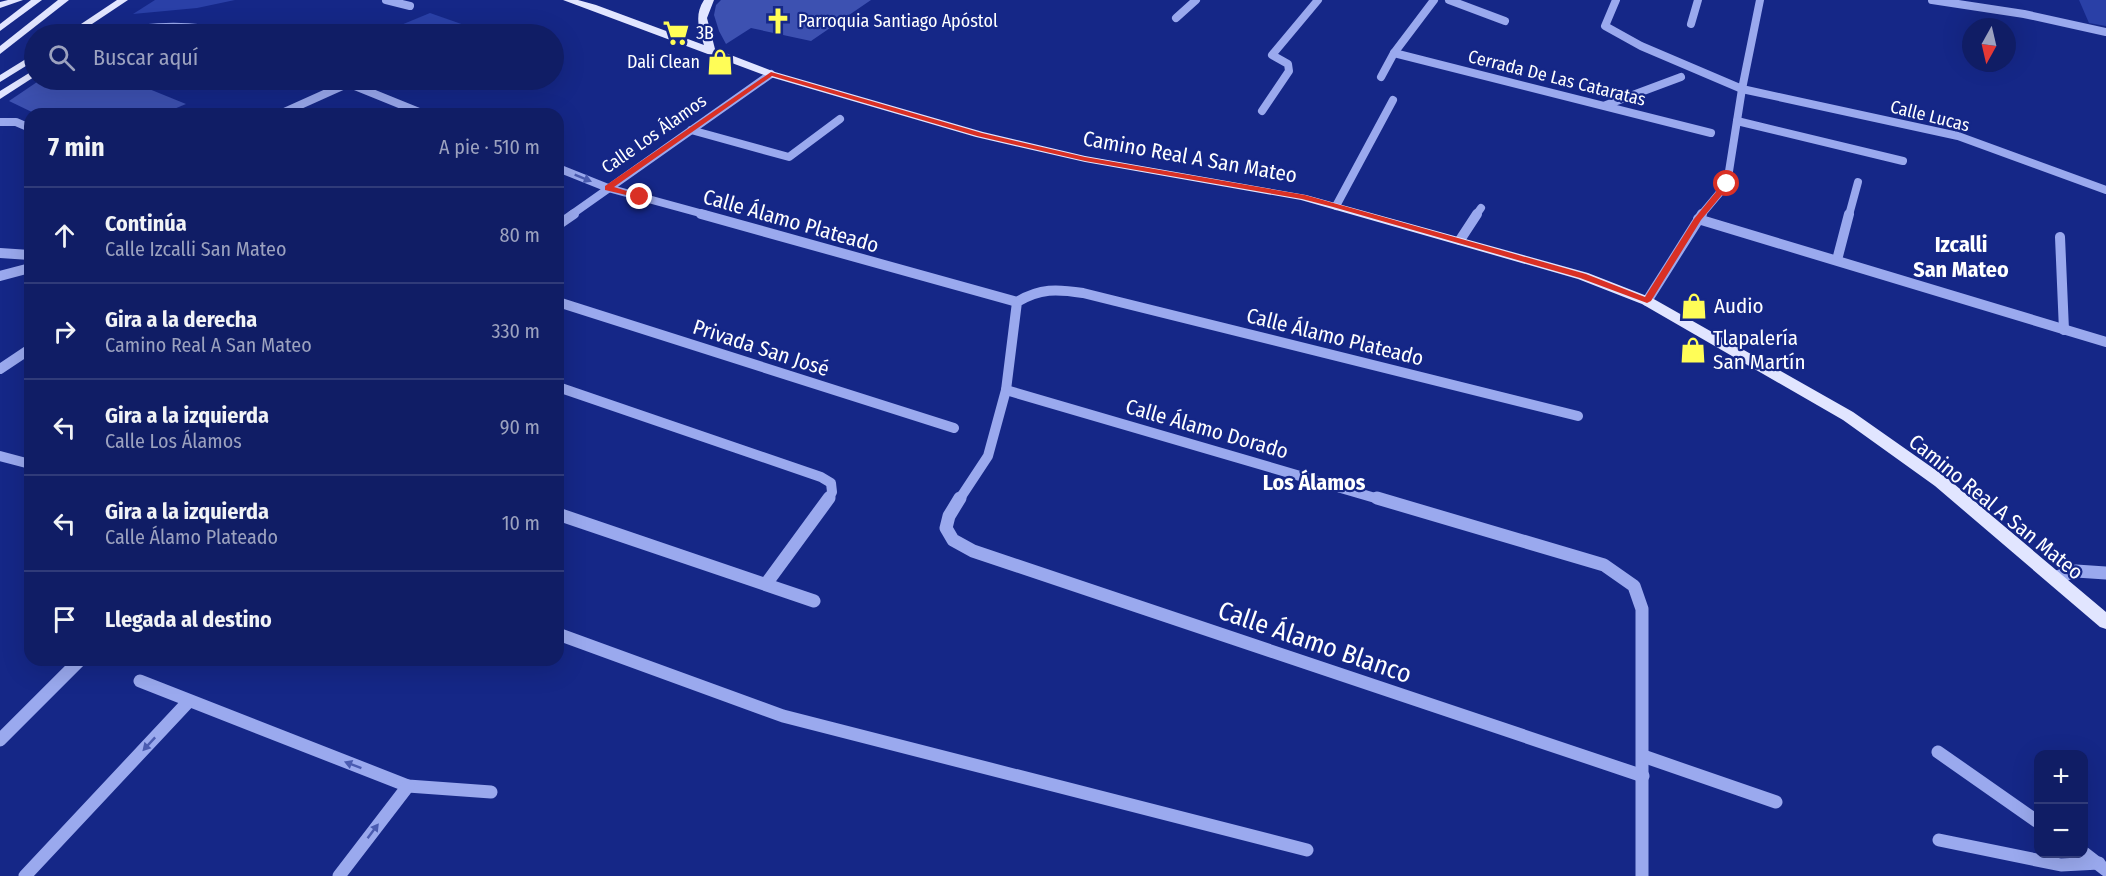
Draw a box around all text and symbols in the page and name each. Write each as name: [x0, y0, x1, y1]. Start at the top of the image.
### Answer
church icon: Parroquia Santiago Apóstol: [763, 6, 793, 36]
place label: Parroquia Santiago Apóstol: [798, 10, 998, 32]
supermarket icon: 3B: [661, 18, 691, 48]
north arrow: [1962, 18, 2016, 72]
place label: 3B: [696, 22, 714, 44]
search box: [24, 24, 564, 90]
icon: search: [45, 41, 78, 74]
text: Buscar aquí: [93, 44, 198, 71]
street label: Cerrada De Las Cataratas: [1466, 45, 1648, 111]
shop icon: Dali Clean: [705, 47, 735, 77]
place label: Dali Clean: [627, 51, 700, 73]
street label: Calle Los Álamos: [597, 89, 711, 178]
street label: Calle Lucas: [1888, 96, 1972, 137]
street label: Camino Real A San Mateo: [1081, 125, 1299, 189]
text: 7 min: [48, 132, 105, 163]
text: A pie · 510 m: [439, 135, 540, 159]
route start: [1713, 170, 1739, 196]
one-way arrow: [574, 174, 592, 183]
route end: [626, 183, 652, 209]
street label: Calle Álamo Plateado: [700, 183, 882, 259]
text: Continúa: [105, 210, 187, 237]
icon: ahead: [48, 219, 81, 252]
text: 80 m: [500, 223, 540, 247]
district label: Izcalli San Mateo: [1913, 231, 2009, 283]
text: Calle Izcalli San Mateo: [105, 237, 286, 261]
shop icon: Audio: [1679, 291, 1709, 321]
place label: Audio: [1714, 293, 1764, 319]
street label: Calle Álamo Plateado: [1244, 302, 1426, 372]
text: Gira a la derecha: [105, 306, 257, 333]
street label: Privada San José: [690, 314, 832, 382]
icon: right: [48, 315, 81, 348]
text: 330 m: [491, 319, 540, 343]
place label: Tlapalería San Martín: [1713, 325, 1805, 375]
text: Camino Real A San Mateo: [105, 333, 312, 357]
shop icon: Tlapalería San Martín: [1678, 335, 1708, 365]
street label: Calle Álamo Dorado: [1123, 393, 1291, 465]
text: Gira a la izquierda: [105, 402, 269, 429]
icon: left: [48, 411, 81, 444]
text: 90 m: [500, 415, 540, 439]
text: Calle Los Álamos: [105, 429, 242, 453]
street label: Camino Real A San Mateo: [1903, 429, 2089, 585]
district label: Los Álamos: [1263, 469, 1366, 496]
text: Gira a la izquierda: [105, 498, 269, 525]
icon: left: [48, 507, 81, 540]
text: 10 m: [502, 511, 540, 535]
text: Calle Álamo Plateado: [105, 525, 278, 549]
street label: Calle Álamo Blanco: [1214, 595, 1416, 690]
icon: arrive: [48, 603, 81, 636]
text: Llegada al destino: [105, 606, 272, 633]
one-way arrow: [142, 736, 156, 751]
map controls: [2034, 750, 2088, 858]
button: +: [2034, 750, 2088, 804]
one-way arrow: [344, 759, 362, 769]
button: −: [2034, 804, 2088, 858]
one-way arrow: [367, 823, 379, 838]

